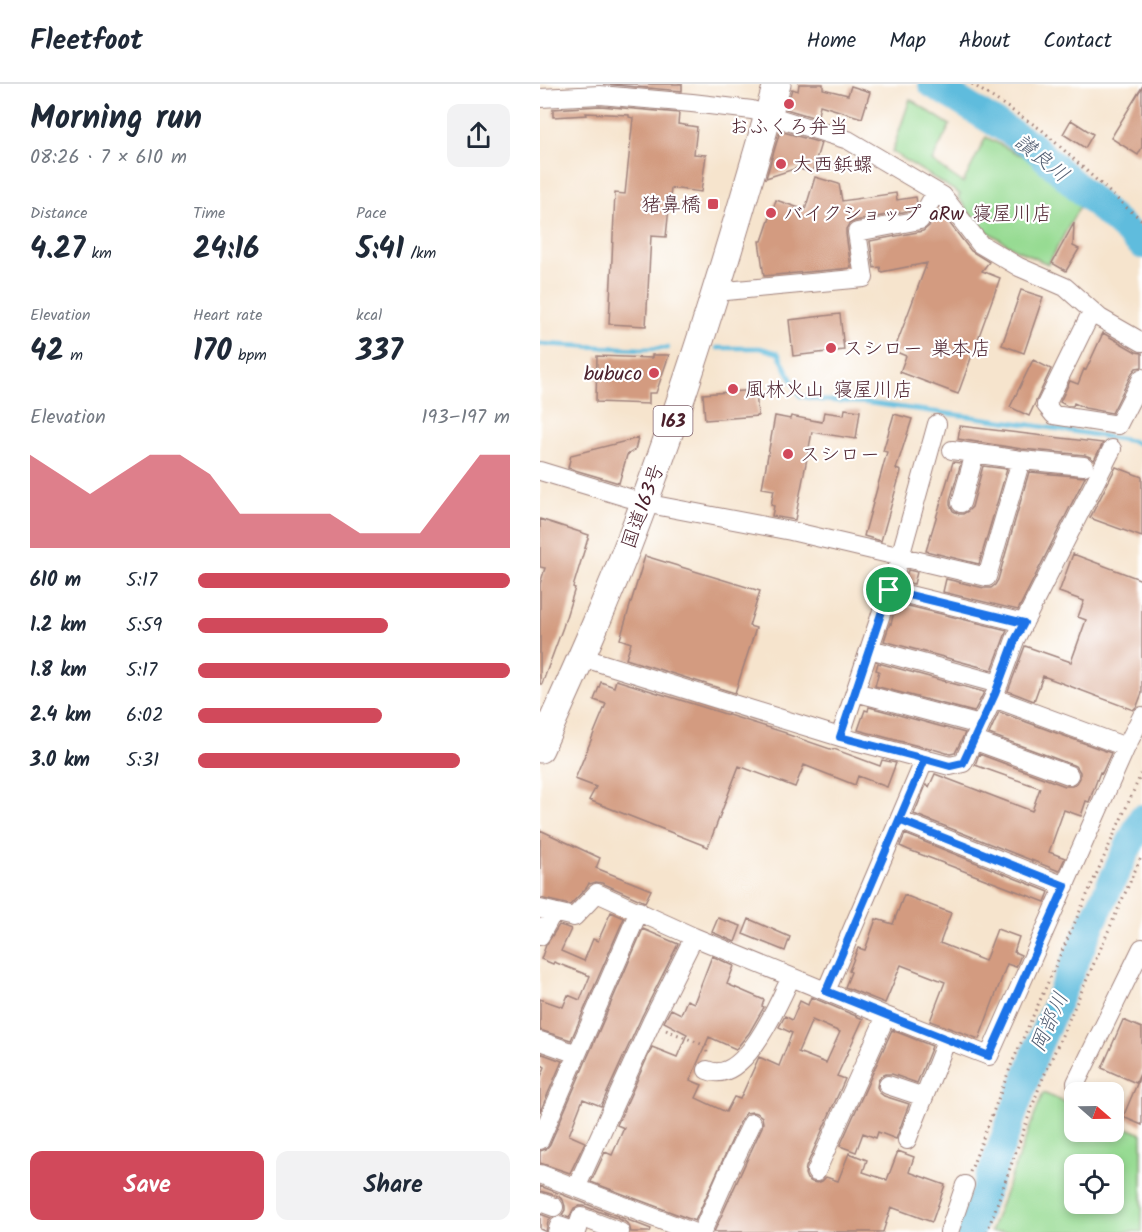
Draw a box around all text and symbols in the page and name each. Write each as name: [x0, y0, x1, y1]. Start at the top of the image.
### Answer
text: Fleetfoot: [30, 19, 143, 64]
text: Home: [807, 25, 856, 58]
text: Map: [889, 25, 926, 58]
text: About: [959, 25, 1010, 58]
text: Contact: [1043, 25, 1112, 58]
text: Morning run: [30, 93, 202, 146]
marker: おふくろ弁当: [782, 97, 796, 111]
button: share: [447, 104, 510, 167]
place label: おふくろ弁当: [729, 112, 849, 144]
water label: 讃良川: [1006, 127, 1076, 192]
text: 08:26 · 7 × 610 m: [30, 142, 187, 174]
place label: 大西鋲螺: [793, 150, 873, 182]
marker: 大西鋲螺: [774, 157, 788, 171]
place label: 猪鼻橋: [641, 190, 701, 222]
marker: 猪鼻橋: [706, 197, 720, 211]
place label: バイクショップ aRw 寝屋川店: [783, 199, 1052, 231]
text: Distance: [30, 201, 88, 226]
text: Time: [193, 201, 225, 226]
text: Pace: [356, 201, 387, 226]
marker: バイクショップ aRw 寝屋川店: [764, 206, 778, 220]
text: 4.27: [30, 226, 85, 274]
text: 24:16: [193, 226, 260, 274]
text: 5:41: [356, 226, 404, 274]
text: km: [85, 241, 112, 266]
text: /km: [404, 241, 436, 266]
text: Elevation: [30, 303, 91, 328]
text: Heart rate: [193, 303, 263, 328]
text: kcal: [356, 303, 382, 328]
text: 42: [30, 328, 64, 376]
text: 170: [193, 328, 232, 376]
text: 337: [356, 328, 403, 376]
place label: スシロー 巣本店: [843, 334, 991, 366]
marker: スシロー 巣本店: [824, 341, 838, 355]
text: m: [64, 343, 83, 368]
text: bpm: [232, 343, 267, 368]
place label: bubuco: [584, 359, 642, 391]
marker: bubuco: [647, 366, 661, 380]
place label: 風林火山 寝屋川店: [745, 375, 913, 407]
marker: 風林火山 寝屋川店: [726, 382, 740, 396]
text: Elevation: [30, 402, 106, 434]
text: 193–197 m: [421, 402, 510, 434]
road number: 163: [654, 406, 692, 436]
place label: スシロー: [800, 440, 880, 472]
marker: スシロー: [781, 447, 795, 461]
street label: 国道163号: [614, 459, 674, 554]
pin: [863, 564, 914, 615]
text: 610 m: [30, 565, 81, 597]
text: 5:17: [126, 565, 157, 597]
icon: arrive: [872, 573, 905, 606]
text: 1.2 km: [30, 610, 86, 642]
text: 5:59: [126, 610, 162, 642]
text: 1.8 km: [30, 655, 87, 687]
text: 5:17: [126, 655, 157, 687]
text: 2.4 km: [30, 700, 91, 732]
text: 6:02: [126, 700, 164, 732]
text: 3.0 km: [30, 745, 90, 777]
text: 5:31: [126, 745, 159, 777]
water label: 岡部川: [1022, 987, 1078, 1058]
north arrow: [1064, 1082, 1124, 1142]
map controls: [1064, 1082, 1124, 1214]
button: Save: [30, 1151, 264, 1220]
button: Share: [276, 1151, 510, 1220]
button: locate: [1064, 1154, 1124, 1214]

